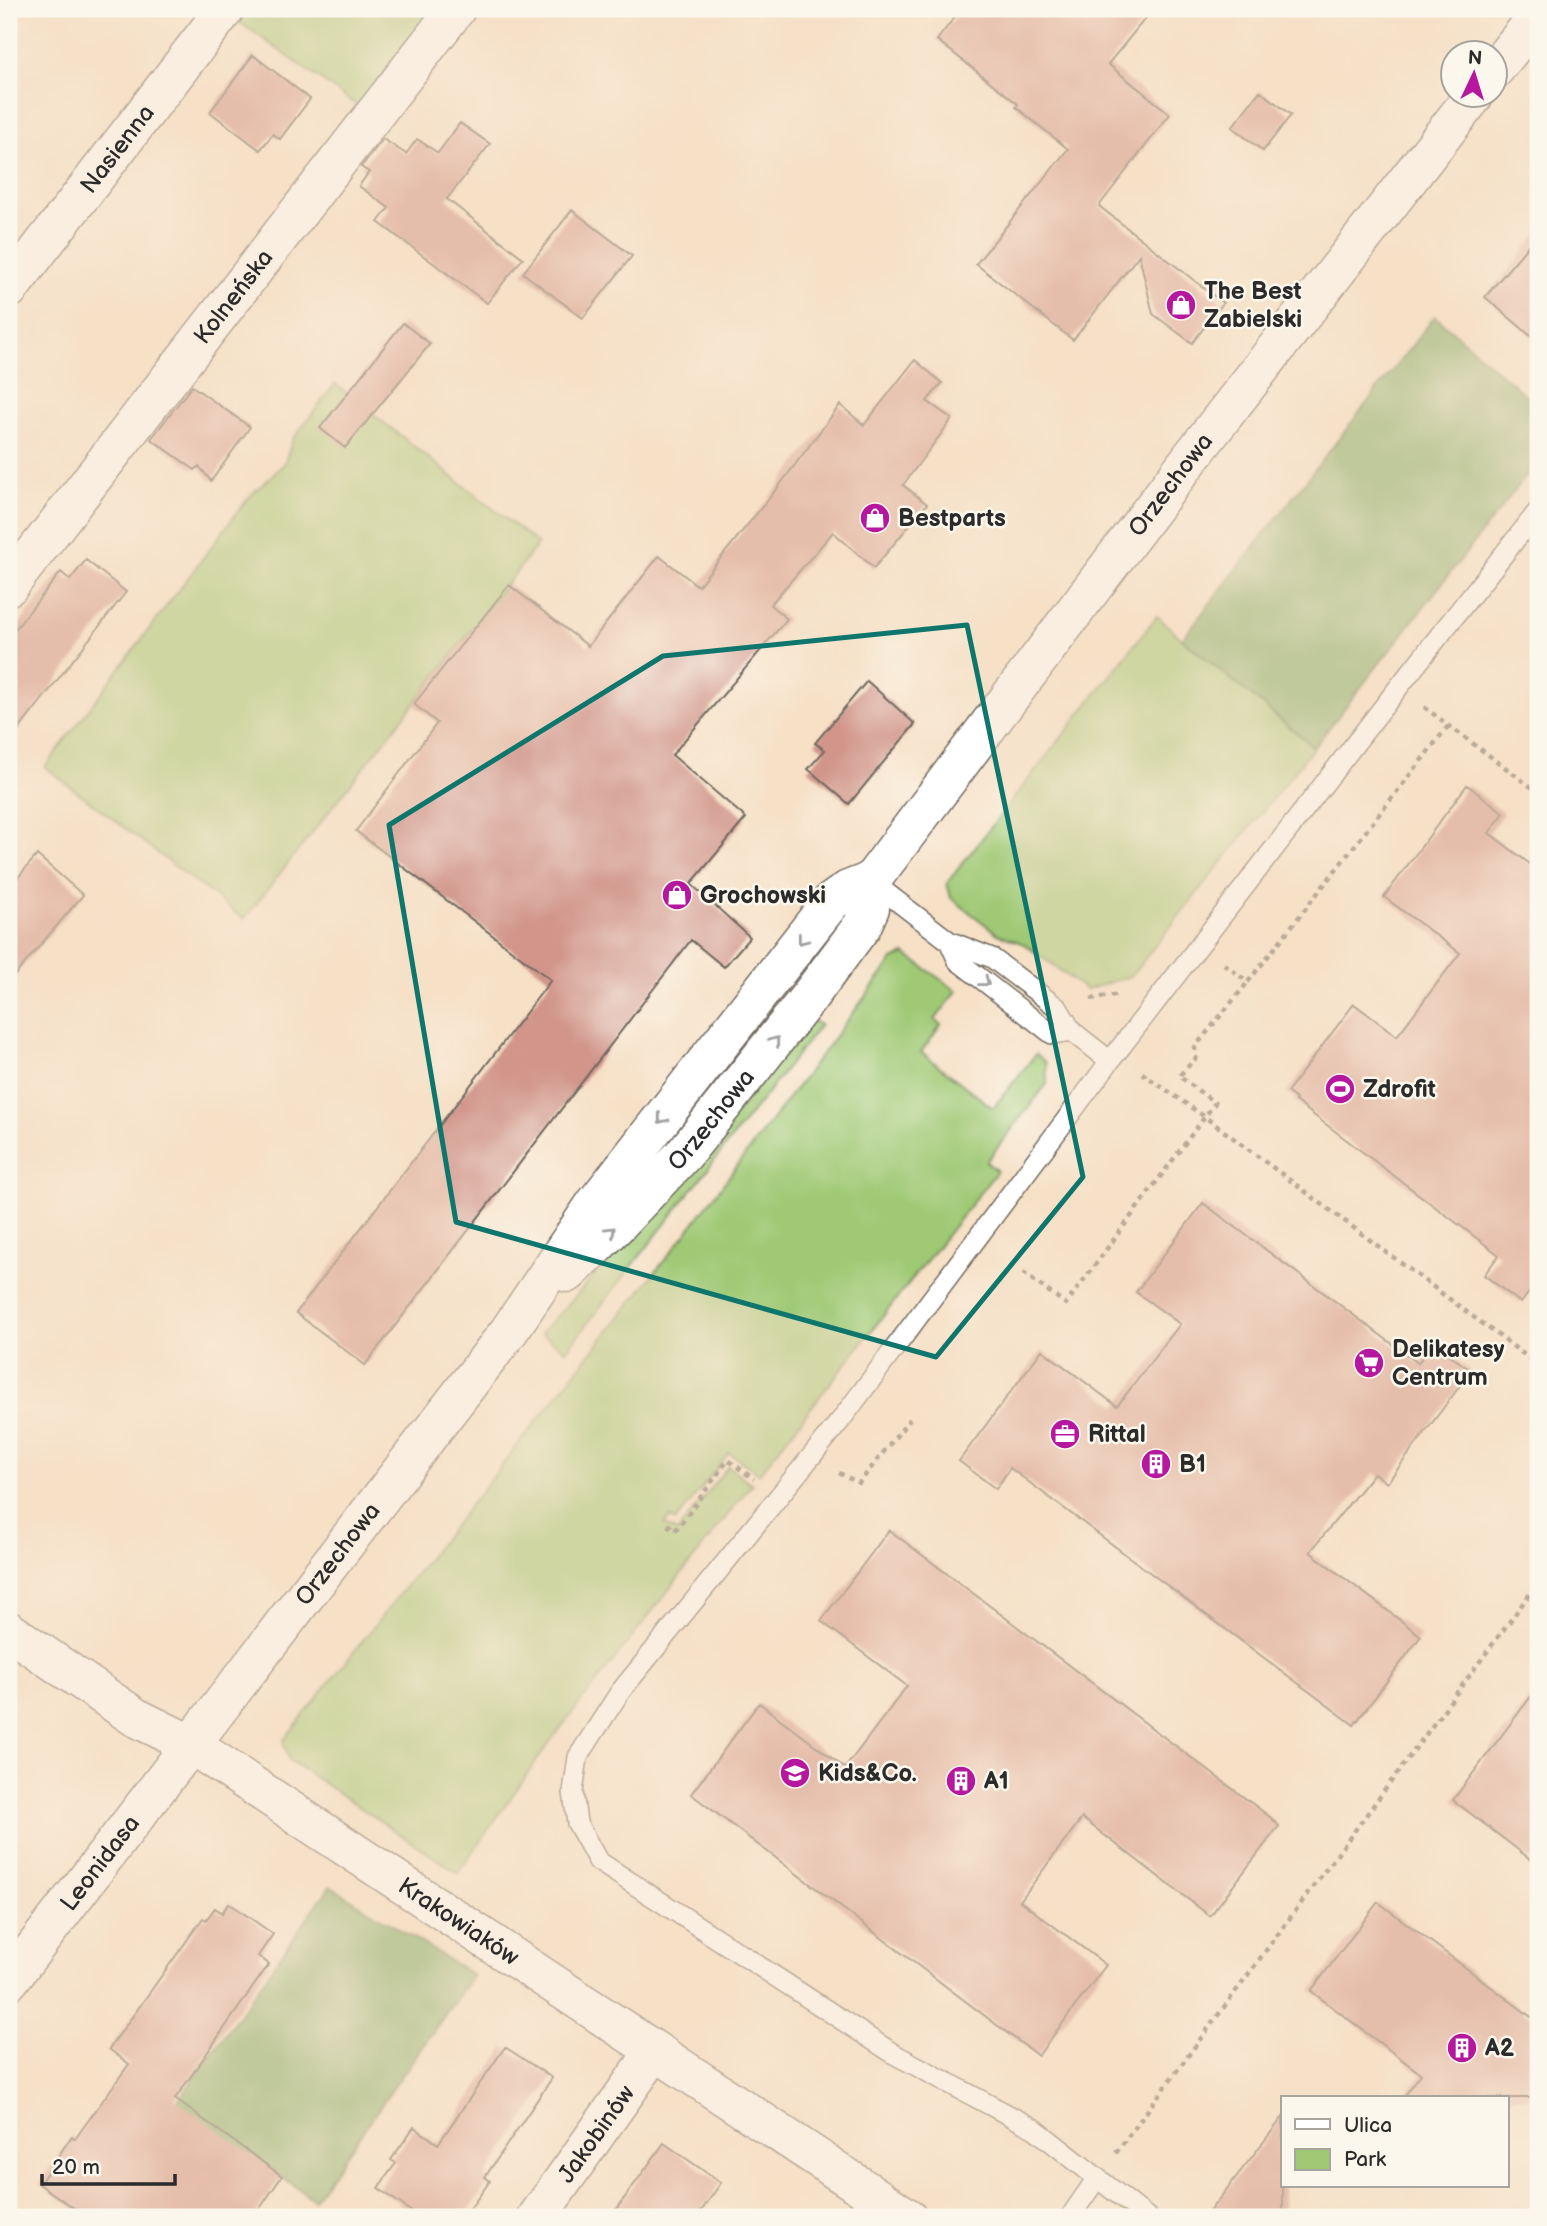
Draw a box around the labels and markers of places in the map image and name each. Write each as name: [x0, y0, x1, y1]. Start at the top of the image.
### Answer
place label: The Best Zabielski: [1204, 277, 1302, 334]
shop icon: The Best Zabielski: [1164, 288, 1198, 322]
shop icon: Bestparts: [858, 501, 892, 535]
place label: Bestparts: [898, 504, 1006, 533]
shop icon: Grochowski: [660, 878, 694, 912]
place label: Grochowski: [700, 881, 826, 910]
sports icon: Zdrofit: [1323, 1072, 1357, 1106]
place label: Zdrofit: [1363, 1075, 1436, 1104]
place label: Delikatesy Centrum: [1392, 1335, 1505, 1392]
supermarket icon: Delikatesy Centrum: [1352, 1346, 1386, 1380]
office icon: Rittal: [1048, 1417, 1082, 1451]
place label: Rittal: [1088, 1420, 1146, 1449]
building icon: B1: [1139, 1447, 1173, 1481]
place label: B1: [1179, 1450, 1206, 1479]
school or university icon: Kids&Co.: [778, 1756, 812, 1790]
place label: Kids&Co.: [818, 1759, 917, 1788]
building icon: A1: [944, 1764, 978, 1798]
place label: A1: [983, 1767, 1009, 1796]
building icon: A2: [1445, 2031, 1479, 2065]
place label: A2: [1484, 2034, 1515, 2063]

